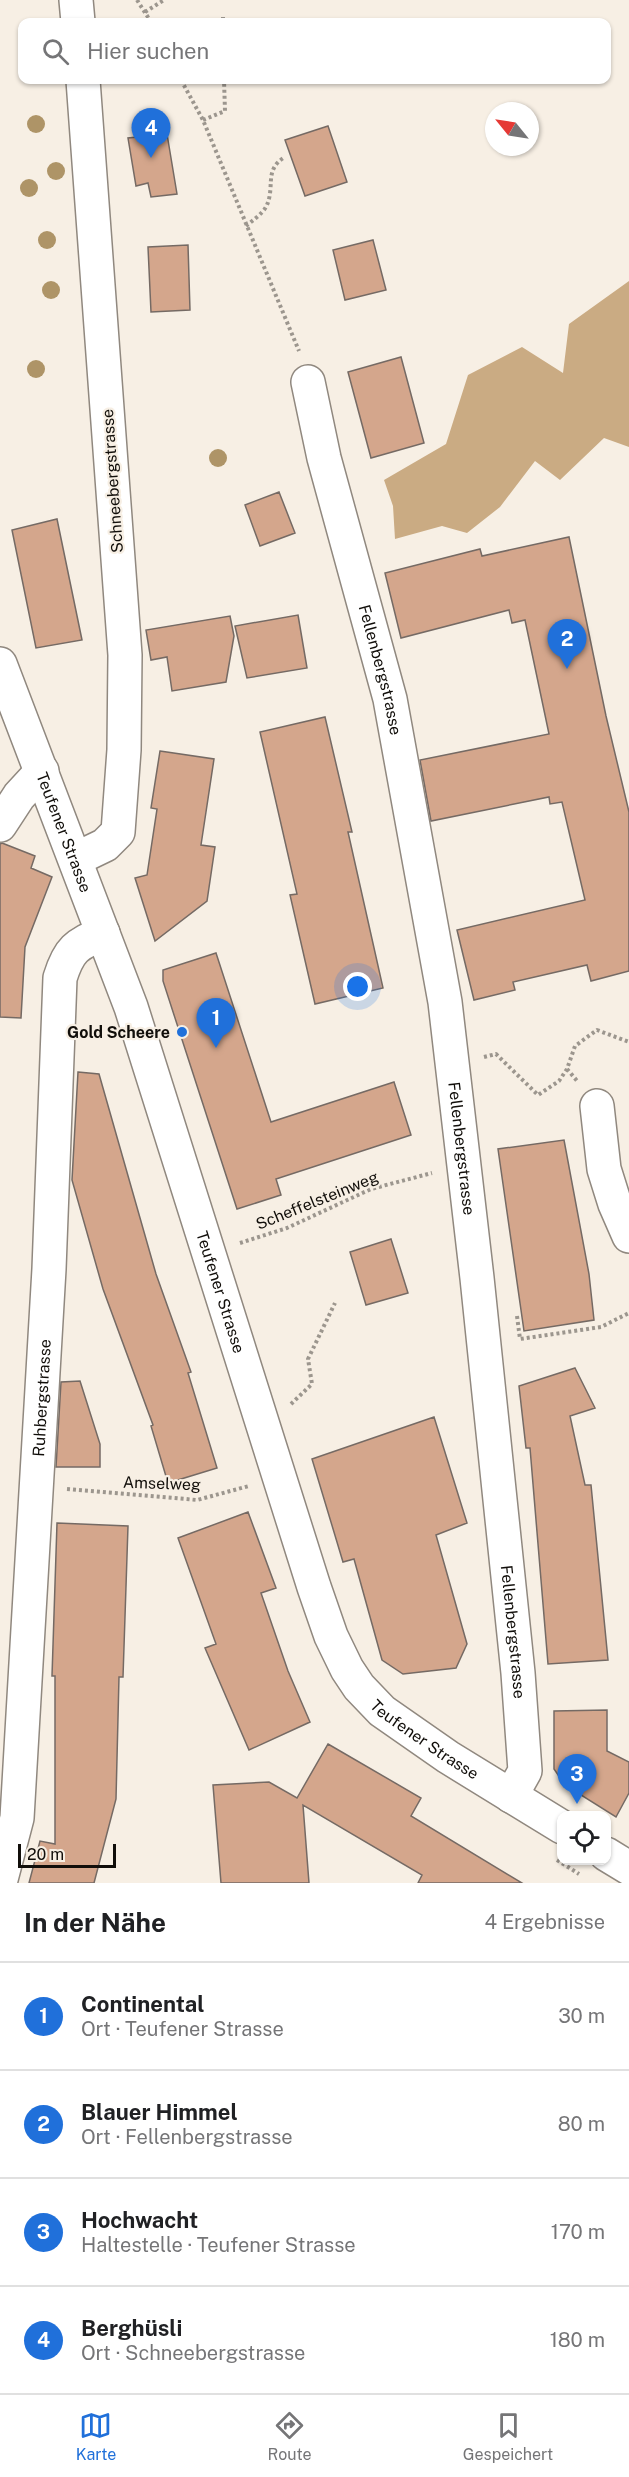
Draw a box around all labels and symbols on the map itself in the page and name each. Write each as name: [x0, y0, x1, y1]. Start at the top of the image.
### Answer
north arrow: [485, 102, 539, 156]
pin: 4: [132, 108, 170, 158]
street label: Schneebergstrasse: [98, 408, 127, 554]
street label: Fellenbergstrasse: [355, 602, 405, 737]
pin: 2: [548, 620, 586, 669]
street label: Teufener Strasse: [32, 770, 95, 895]
your location: [343, 972, 372, 1001]
pin: 1: [196, 998, 236, 1048]
place label: Gold Scheere: [67, 1023, 170, 1042]
marker: Gold Scheere: [175, 1025, 189, 1039]
street label: Fellenbergstrasse: [444, 1081, 479, 1216]
street label: Scheffelsteinweg: [253, 1167, 381, 1234]
street label: Teufener Strasse: [192, 1229, 249, 1356]
street label: Ruhbergstrasse: [29, 1339, 55, 1457]
street label: Amselweg: [123, 1473, 201, 1494]
street label: Fellenbergstrasse: [497, 1564, 529, 1699]
street label: Teufener Strasse: [366, 1696, 482, 1784]
pin: 3: [558, 1754, 596, 1804]
scale bar: [18, 1841, 116, 1868]

